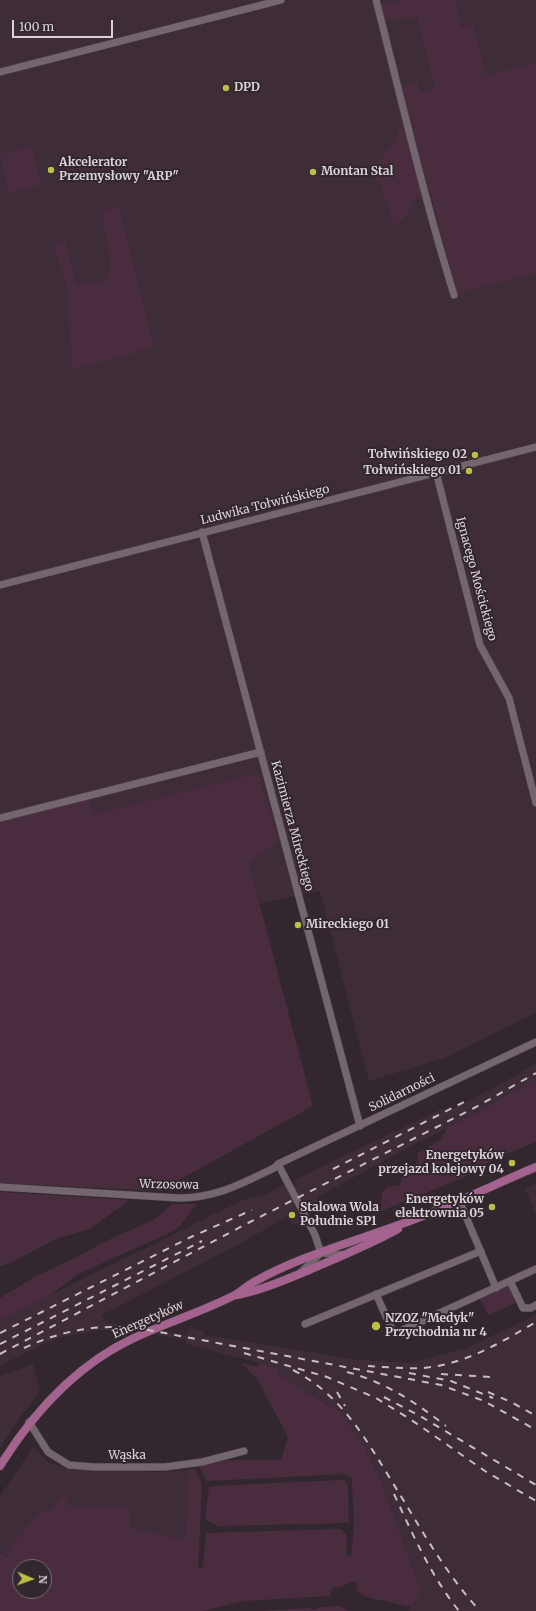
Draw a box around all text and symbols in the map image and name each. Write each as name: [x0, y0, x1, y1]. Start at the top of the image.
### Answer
scale bar: [14, 12, 115, 38]
text: 100 m: [19, 19, 54, 34]
place label: DPD: [234, 81, 260, 95]
marker: DPD: [221, 83, 231, 93]
place label: Akcelerator Przemysłowy "ARP": [59, 156, 179, 184]
marker: Akcelerator Przemysłowy "ARP": [46, 165, 56, 175]
place label: Montan Stal: [321, 165, 393, 179]
marker: Montan Stal: [308, 167, 318, 177]
place label: Tołwińskiego 02: [368, 448, 467, 462]
marker: Tołwińskiego 02: [470, 450, 480, 460]
place label: Tołwińskiego 01: [363, 464, 461, 478]
marker: Tołwińskiego 01: [464, 466, 474, 476]
street label: Ludwika Tołwińskiego: [199, 482, 331, 528]
street label: Ignacego Mościckiego: [453, 515, 499, 643]
street label: Kazimierza Mireckiego: [268, 759, 316, 893]
place label: Mireckiego 01: [306, 918, 389, 932]
marker: Mireckiego 01: [293, 920, 303, 930]
street label: Solidarności: [367, 1071, 437, 1115]
place label: Energetyków przejazd kolejowy 04: [378, 1149, 504, 1177]
marker: Energetyków przejazd kolejowy 04: [507, 1158, 517, 1168]
street label: Wrzosowa: [139, 1177, 199, 1193]
place label: Energetyków elektrownia 05: [395, 1193, 484, 1221]
place label: Stalowa Wola Południe SP1: [300, 1201, 379, 1229]
marker: Energetyków elektrownia 05: [487, 1202, 497, 1212]
marker: Stalowa Wola Południe SP1: [287, 1210, 297, 1220]
street label: Energetyków: [110, 1298, 186, 1342]
place label: NZOZ "Medyk" Przychodnia nr 4: [385, 1312, 487, 1340]
marker: NZOZ "Medyk" Przychodnia nr 4: [370, 1320, 382, 1332]
street label: Wąska: [108, 1449, 146, 1463]
north arrow: [12, 1559, 52, 1599]
text: N: [36, 1575, 50, 1584]

